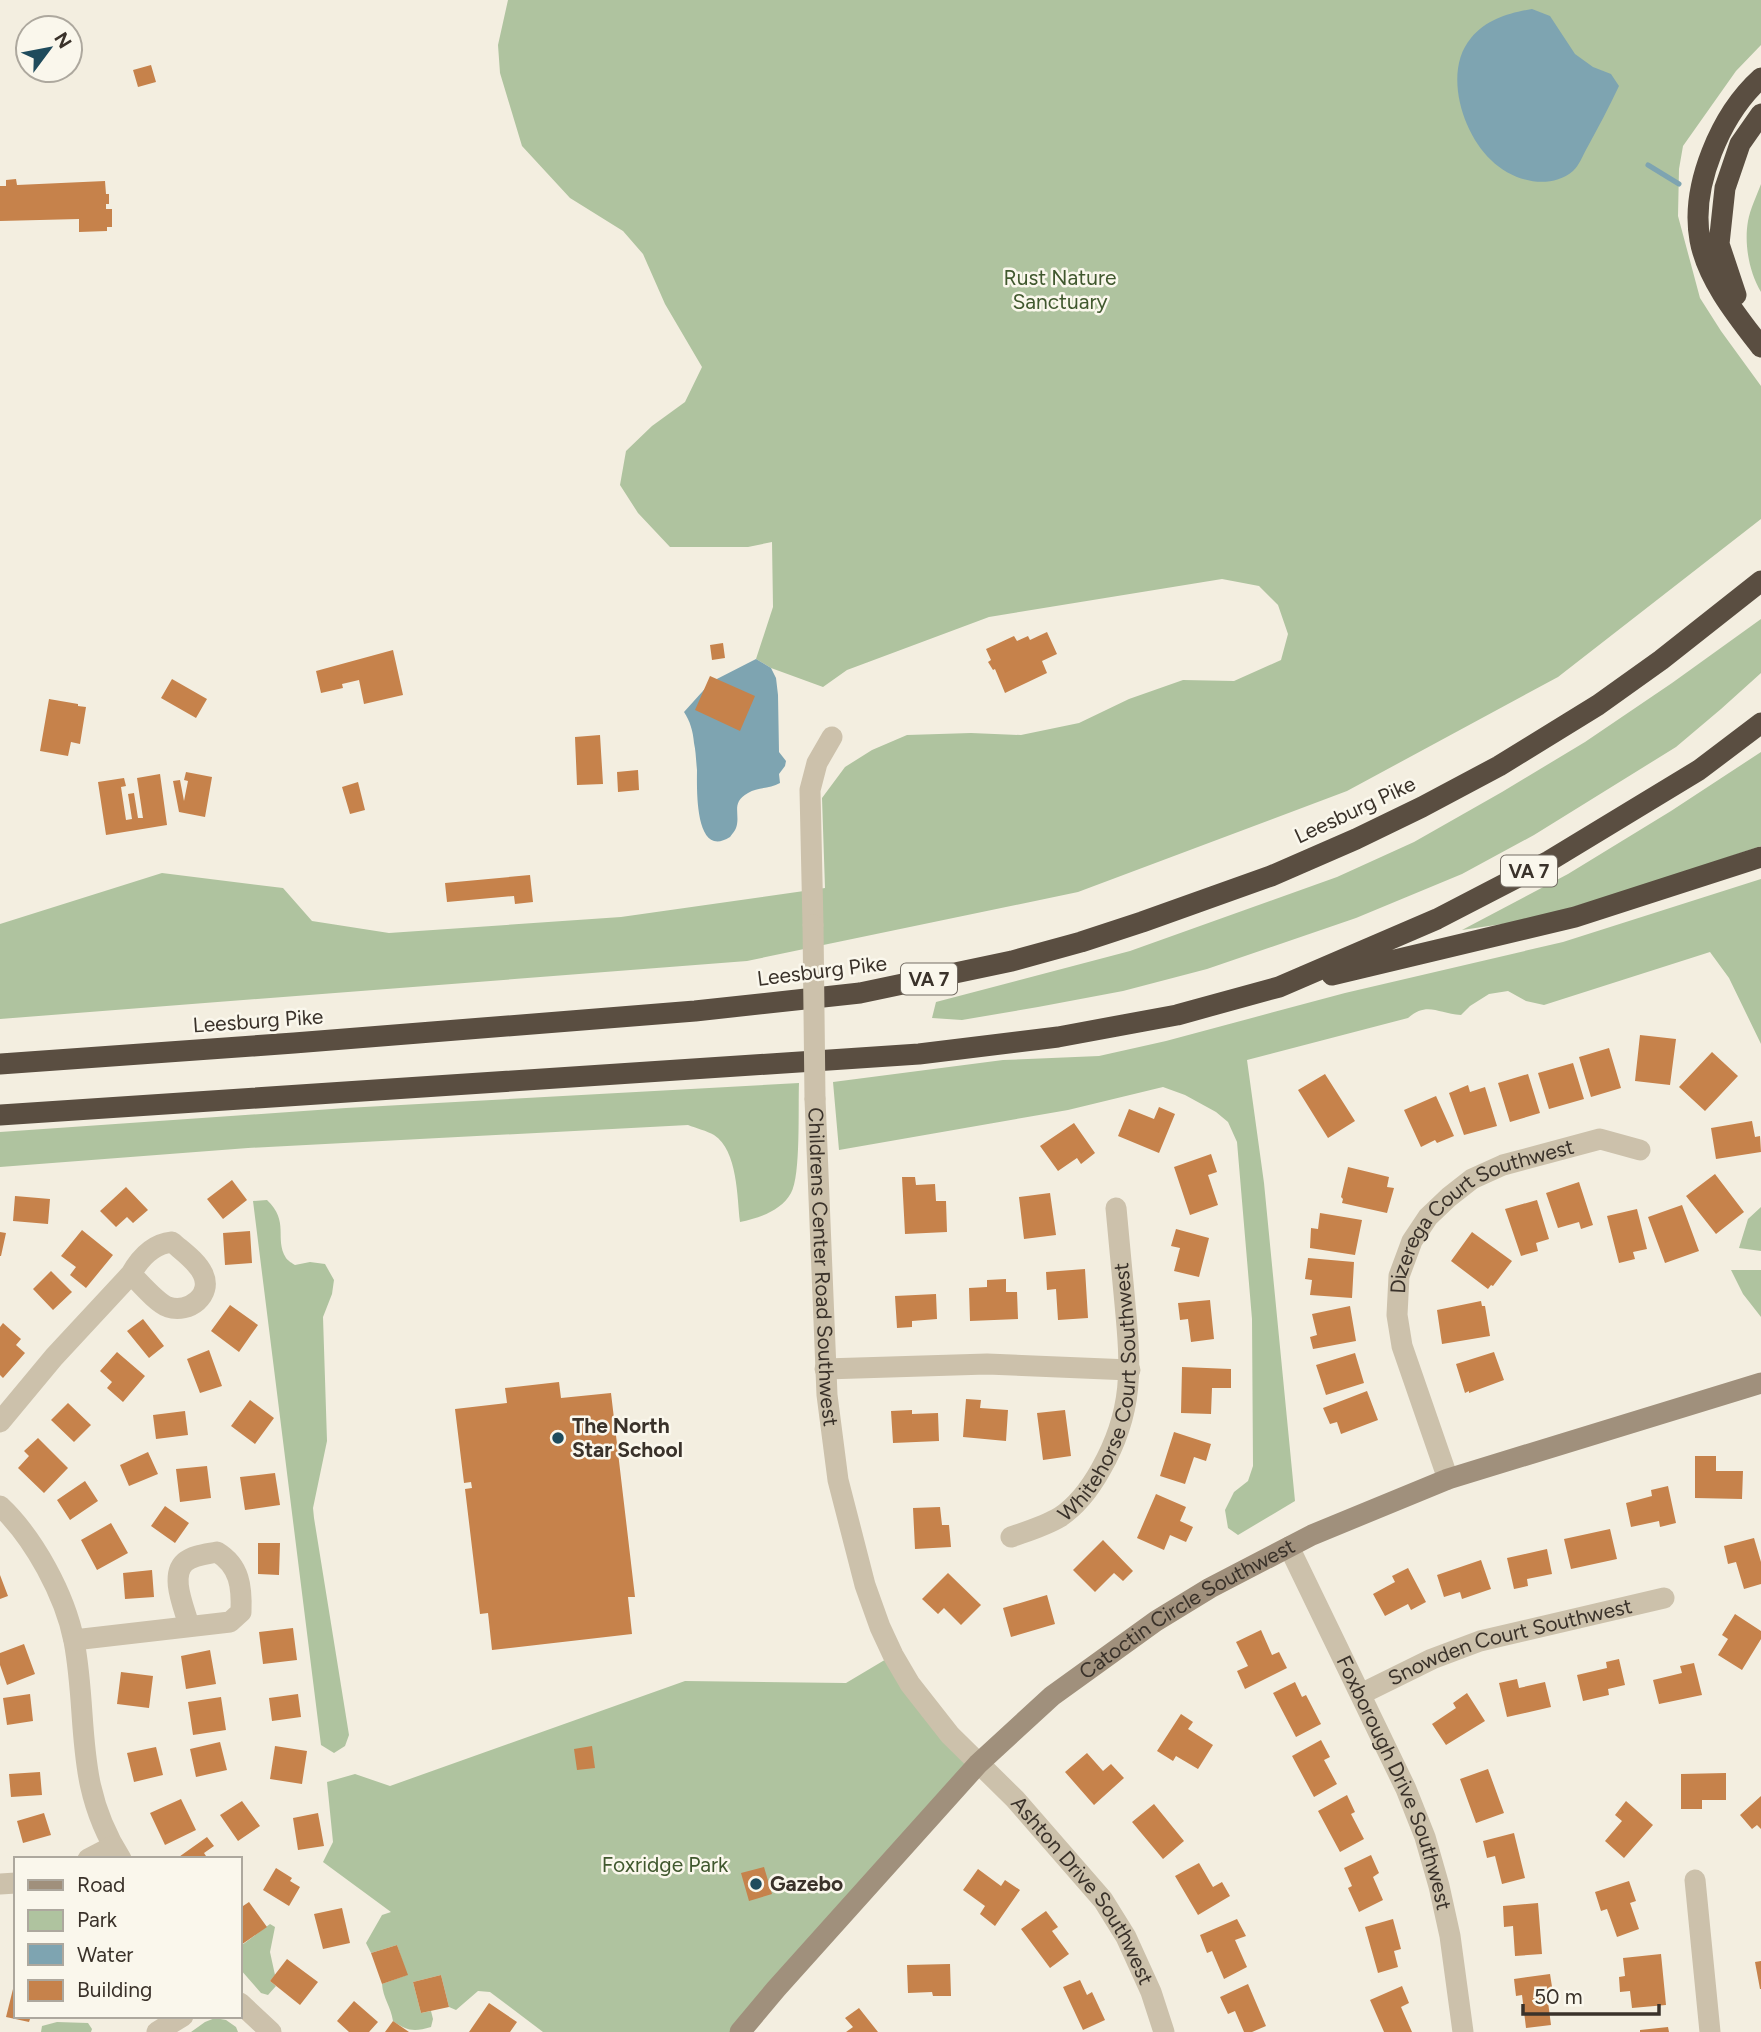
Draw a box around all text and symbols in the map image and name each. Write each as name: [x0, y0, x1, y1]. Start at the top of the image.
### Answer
north arrow: [14, 14, 84, 84]
text: N: [49, 28, 77, 53]
park label: Rust Nature Sanctuary: [1004, 265, 1116, 314]
street label: Leesburg Pike: [1290, 771, 1419, 849]
road number: VA 7: [1501, 856, 1557, 886]
street label: Leesburg Pike: [756, 950, 888, 991]
road number: VA 7: [901, 964, 957, 995]
street label: Leesburg Pike: [192, 1003, 324, 1038]
street label: Childrens Center Road Southwest: [803, 1107, 844, 1428]
street label: Dizerega Court Southwest: [1385, 1134, 1577, 1294]
street label: Whitehorse Court Southwest: [1052, 1261, 1141, 1526]
place label: The North Star School: [572, 1413, 683, 1462]
marker: The North Star School: [550, 1430, 566, 1446]
street label: Catoctin Circle Southwest: [1074, 1533, 1299, 1684]
street label: Snowden Court Southwest: [1384, 1593, 1635, 1691]
street label: Foxborough Drive Southwest: [1331, 1651, 1457, 1912]
street label: Ashton Drive Southwest: [1006, 1791, 1159, 1989]
park label: Foxridge Park: [602, 1852, 729, 1877]
legend: [14, 1857, 242, 2018]
place label: Gazebo: [770, 1871, 843, 1896]
text: Road: [77, 1872, 125, 1897]
marker: Gazebo: [748, 1876, 764, 1892]
text: Park: [77, 1907, 118, 1932]
text: Water: [77, 1942, 133, 1967]
scale bar: [1523, 1972, 1660, 2016]
text: Building: [77, 1977, 152, 2002]
text: 50 m: [1534, 1984, 1583, 2009]

